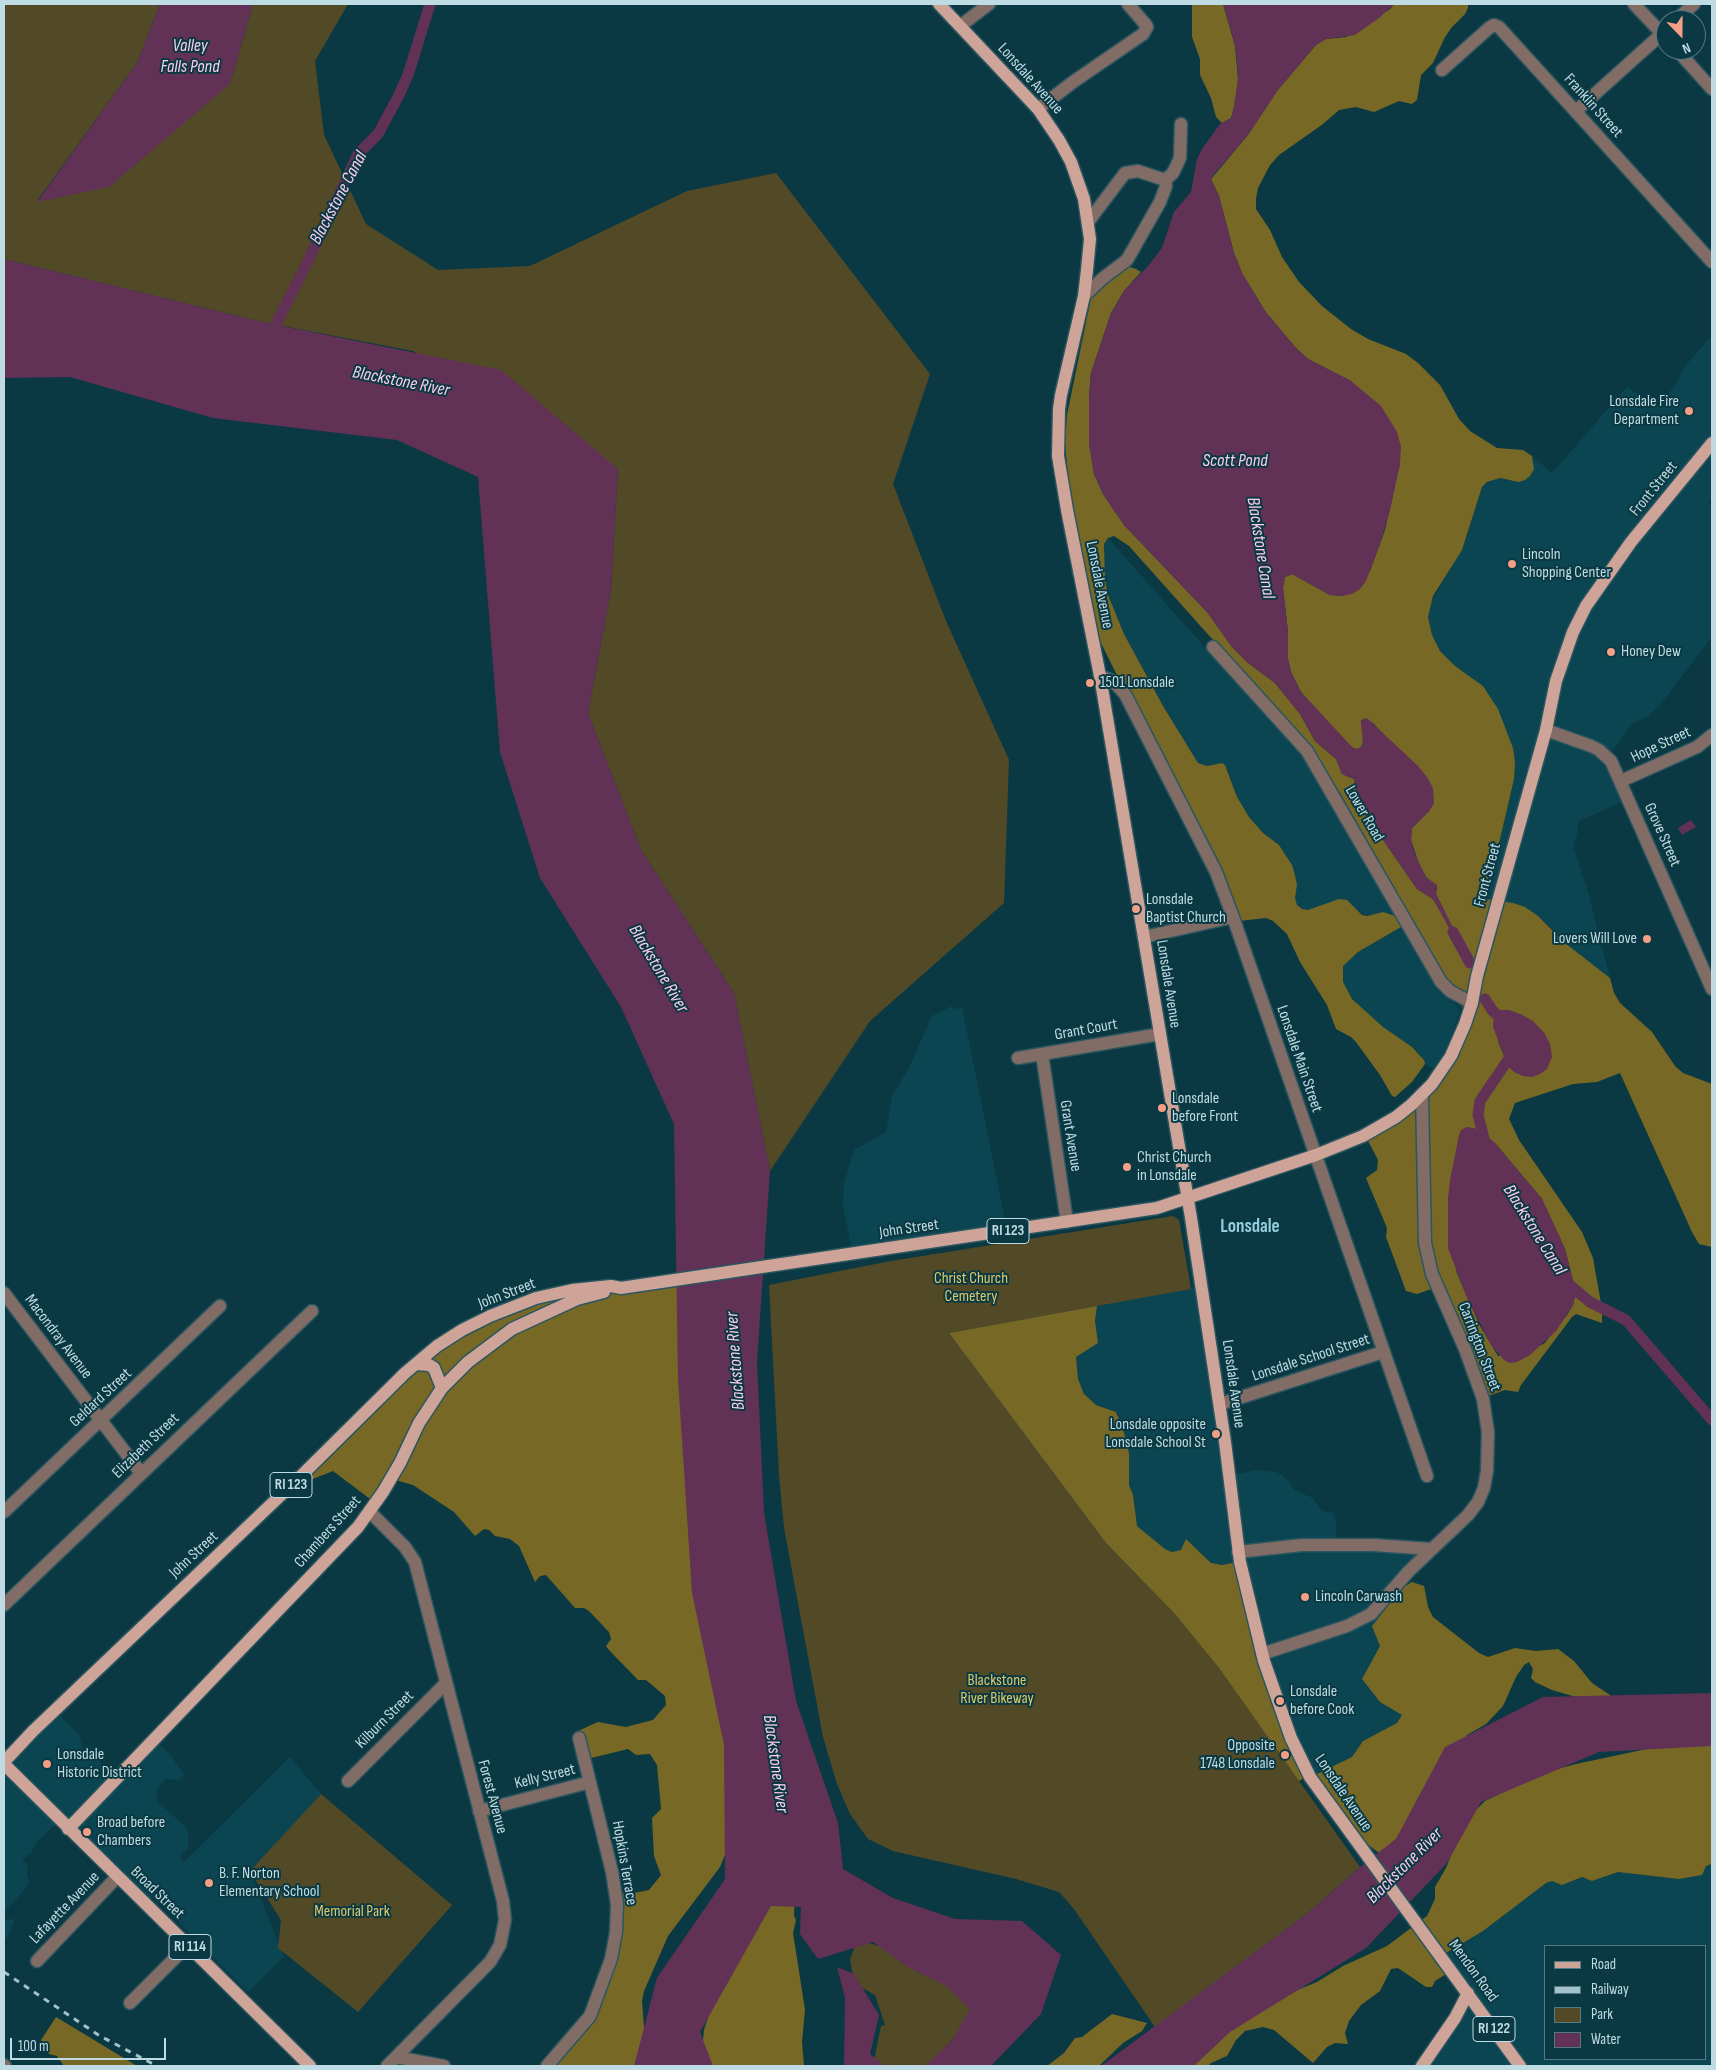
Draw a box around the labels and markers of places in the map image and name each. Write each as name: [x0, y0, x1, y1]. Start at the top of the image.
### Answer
place label: Lonsdale Fire Department: [1609, 392, 1679, 430]
marker: Lonsdale Fire Department: [1683, 405, 1695, 417]
place label: Lincoln Shopping Center: [1522, 545, 1611, 583]
marker: Lincoln Shopping Center: [1506, 558, 1518, 570]
place label: Honey Dew: [1621, 642, 1681, 662]
marker: Honey Dew: [1605, 646, 1617, 658]
place label: 1501 Lonsdale: [1100, 673, 1175, 693]
marker: 1501 Lonsdale: [1084, 677, 1096, 689]
place label: Lonsdale Baptist Church: [1146, 890, 1226, 928]
marker: Lonsdale Baptist Church: [1130, 903, 1142, 915]
place label: Lovers Will Love: [1553, 929, 1637, 949]
marker: Lovers Will Love: [1641, 933, 1653, 945]
place label: Lonsdale before Front: [1172, 1089, 1238, 1127]
marker: Lonsdale before Front: [1156, 1102, 1168, 1114]
place label: Christ Church in Lonsdale: [1137, 1148, 1211, 1186]
marker: Christ Church in Lonsdale: [1121, 1161, 1133, 1173]
place label: Lonsdale opposite Lonsdale School St: [1106, 1415, 1206, 1453]
marker: Lonsdale opposite Lonsdale School St: [1210, 1428, 1222, 1440]
place label: Lincoln Carwash: [1315, 1587, 1402, 1607]
marker: Lincoln Carwash: [1299, 1591, 1311, 1603]
place label: Lonsdale before Cook: [1290, 1682, 1354, 1720]
marker: Lonsdale before Cook: [1274, 1695, 1286, 1707]
place label: Opposite 1748 Lonsdale: [1200, 1736, 1275, 1774]
place label: Lonsdale Historic District: [57, 1745, 142, 1783]
marker: Opposite 1748 Lonsdale: [1279, 1749, 1291, 1761]
marker: Lonsdale Historic District: [41, 1758, 53, 1770]
place label: Broad before Chambers: [97, 1813, 165, 1851]
marker: Broad before Chambers: [81, 1826, 93, 1838]
place label: B. F. Norton Elementary School: [219, 1864, 319, 1902]
marker: B. F. Norton Elementary School: [203, 1877, 215, 1889]

